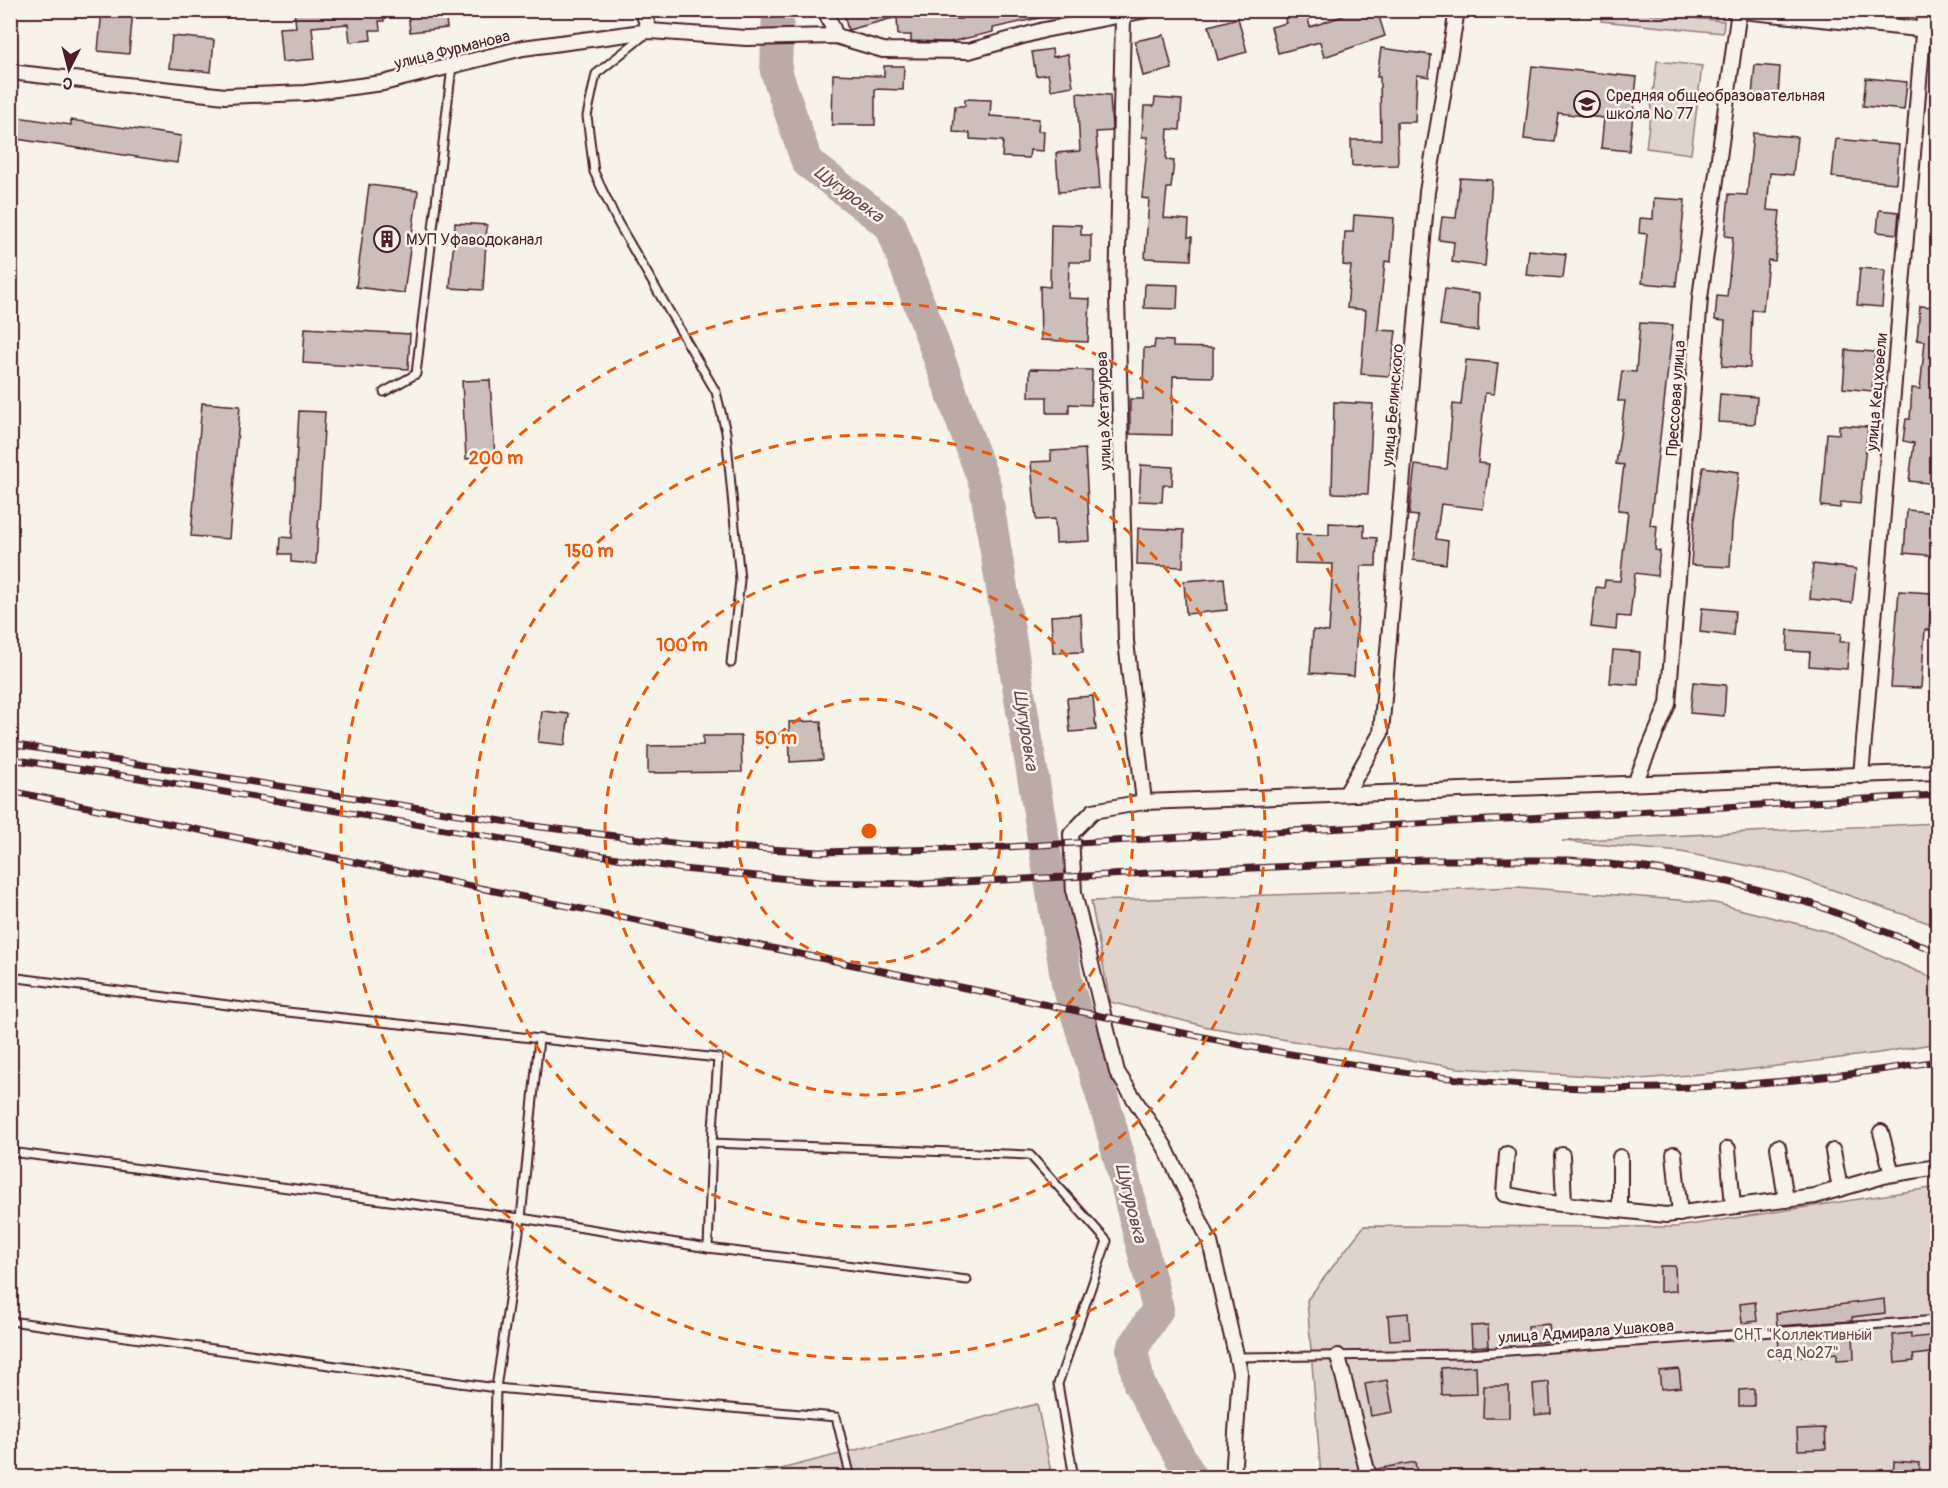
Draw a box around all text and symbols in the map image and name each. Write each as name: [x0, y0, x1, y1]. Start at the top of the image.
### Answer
street label: улица Фурманова: [391, 26, 512, 74]
north arrow: [39, 39, 99, 99]
text: С: [61, 72, 73, 93]
place label: Средняя общеобразовательная школа № 77: [1606, 86, 1825, 124]
school or university icon: Средняя общеобразовательная школа № 77: [1572, 89, 1602, 119]
water label: Шугуровка: [809, 161, 889, 229]
building icon: МУП Уфаводоканал: [372, 224, 402, 254]
place label: МУП Уфаводоканал: [406, 230, 543, 250]
street label: улица Кецховели: [1862, 332, 1892, 453]
street label: Прессовая улица: [1662, 339, 1690, 457]
street label: улица Белинского: [1378, 342, 1408, 468]
street label: улица Хетагурова: [1092, 351, 1116, 472]
text: 200 m: [469, 447, 523, 470]
text: 150 m: [565, 540, 614, 563]
text: 100 m: [656, 634, 708, 657]
water label: Шугуровка: [1008, 688, 1043, 773]
text: 50 m: [755, 727, 797, 750]
centre of rings: [859, 821, 879, 841]
water label: Шугуровка: [1110, 1161, 1152, 1247]
street label: улица Адмирала Ушакова: [1497, 1316, 1674, 1348]
park label: СНТ "Коллективный сад №27": [1734, 1325, 1872, 1363]

